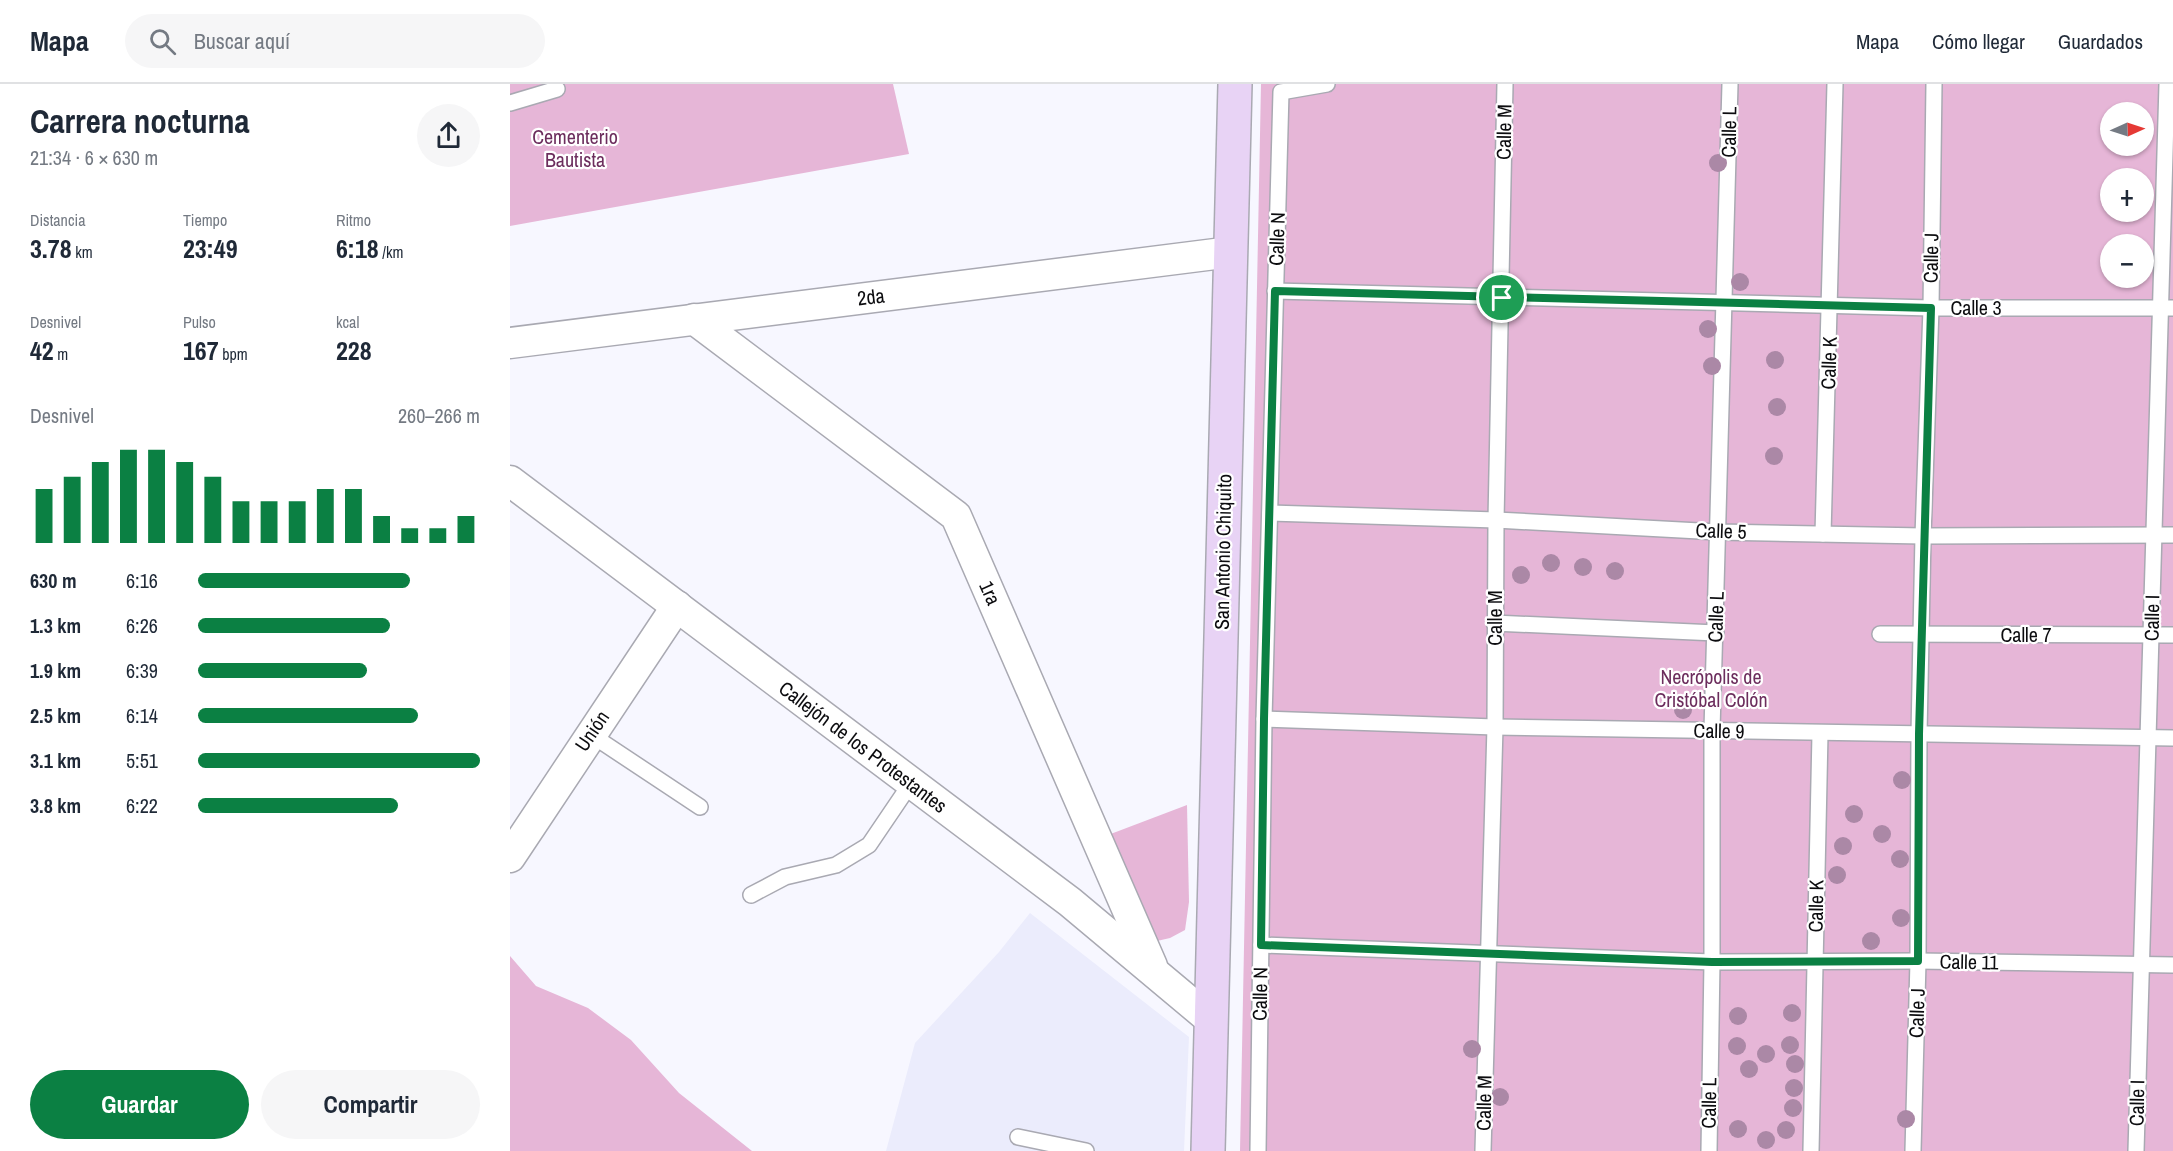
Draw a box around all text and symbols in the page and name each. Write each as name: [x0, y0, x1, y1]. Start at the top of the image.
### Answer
search box: [125, 14, 545, 68]
text: Mapa: [30, 22, 89, 60]
icon: search: [146, 25, 179, 58]
text: Buscar aquí: [194, 26, 290, 56]
text: Mapa: [1856, 27, 1899, 56]
text: Cómo llegar: [1932, 27, 2025, 56]
text: Guardados: [2058, 27, 2143, 56]
text: Carrera nocturna: [30, 99, 250, 143]
north arrow: [2100, 102, 2154, 156]
map controls: [2100, 102, 2154, 288]
button: share: [417, 104, 480, 167]
street label: Calle M: [1490, 104, 1517, 160]
street label: Calle L: [1715, 106, 1742, 158]
park label: Cementerio Bautista: [532, 123, 618, 173]
text: 21:34 · 6 × 630 m: [30, 144, 158, 171]
button: +: [2100, 168, 2154, 222]
text: Distancia: [30, 209, 85, 231]
text: Tiempo: [183, 209, 227, 231]
text: Ritmo: [336, 209, 371, 231]
street label: Calle N: [1262, 212, 1291, 266]
text: 3.78: [30, 231, 72, 266]
text: 23:49: [183, 231, 238, 266]
text: 6:18: [336, 231, 379, 266]
street label: Calle J: [1917, 233, 1944, 283]
button: −: [2100, 234, 2154, 288]
text: km: [72, 241, 93, 263]
text: /km: [379, 241, 403, 263]
pin: [1476, 272, 1527, 323]
street label: 2da: [856, 281, 886, 312]
icon: arrive: [1485, 281, 1518, 314]
street label: Calle 3: [1950, 294, 2002, 321]
text: Desnivel: [30, 311, 81, 333]
text: Pulso: [183, 311, 216, 333]
text: kcal: [336, 311, 359, 333]
text: 42: [30, 333, 54, 368]
text: 167: [183, 333, 219, 368]
text: 228: [336, 333, 372, 368]
street label: Calle K: [1814, 336, 1843, 390]
text: m: [54, 343, 68, 365]
text: bpm: [219, 343, 248, 365]
text: Desnivel: [30, 402, 94, 429]
text: 260–266 m: [398, 402, 480, 429]
street label: San Antonio Chiquito: [1208, 474, 1237, 630]
street label: Calle 5: [1695, 516, 1747, 545]
text: 630 m: [30, 567, 77, 594]
text: 6:16: [126, 567, 158, 594]
street label: 1ra: [973, 576, 1008, 609]
street label: Calle M: [1481, 590, 1508, 646]
street label: Calle L: [1701, 591, 1730, 643]
street label: Calle I: [2138, 595, 2165, 641]
text: 1.3 km: [30, 612, 81, 639]
text: 6:26: [126, 612, 158, 639]
street label: Calle 7: [2000, 621, 2052, 648]
text: 1.9 km: [30, 657, 81, 684]
text: 6:39: [126, 657, 158, 684]
park label: Necrópolis de Cristóbal Colón: [1654, 663, 1768, 713]
street label: Callejón de los Protestantes: [774, 674, 953, 819]
text: 2.5 km: [30, 702, 81, 729]
text: 6:14: [126, 702, 158, 729]
street label: Unión: [568, 705, 615, 756]
street label: Calle 9: [1693, 717, 1745, 744]
text: 3.1 km: [30, 747, 81, 774]
text: 5:51: [126, 747, 158, 774]
text: 3.8 km: [30, 792, 81, 819]
text: 6:22: [126, 792, 158, 819]
street label: Calle K: [1802, 879, 1829, 933]
street label: Calle 11: [1939, 947, 1999, 976]
street label: Calle N: [1246, 967, 1273, 1021]
street label: Calle J: [1902, 987, 1931, 1039]
button: Guardar: [30, 1070, 249, 1139]
button: Compartir: [261, 1070, 480, 1139]
street label: Calle M: [1470, 1075, 1497, 1131]
street label: Calle L: [1695, 1077, 1722, 1129]
street label: Calle I: [2123, 1080, 2150, 1126]

